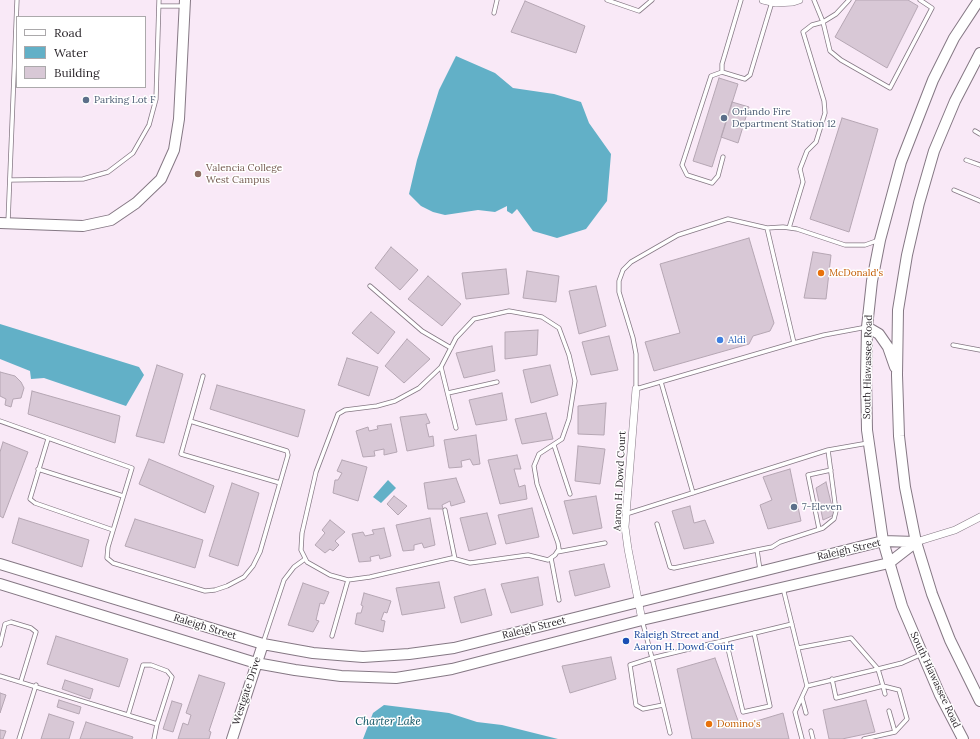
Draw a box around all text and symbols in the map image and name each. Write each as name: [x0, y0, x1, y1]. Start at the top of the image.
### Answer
legend: [16, 16, 146, 88]
text: Road: [54, 25, 82, 40]
text: Water: [54, 45, 88, 60]
text: Building: [54, 65, 100, 80]
place label: Parking Lot F: [94, 94, 155, 106]
marker: Parking Lot F: [81, 95, 91, 105]
place label: Orlando Fire Department Station 12: [732, 106, 836, 130]
marker: Orlando Fire Department Station 12: [719, 113, 729, 123]
place label: Valencia College West Campus: [206, 162, 282, 186]
marker: Valencia College West Campus: [193, 169, 203, 179]
place label: McDonald's: [829, 267, 883, 279]
marker: McDonald's: [816, 268, 826, 278]
street label: South Hiawassee Road: [861, 315, 875, 419]
place label: Aldi: [728, 334, 746, 346]
marker: Aldi: [715, 335, 725, 345]
street label: Aaron H. Dowd Court: [611, 431, 629, 531]
place label: 7-Eleven: [802, 501, 842, 513]
marker: 7-Eleven: [789, 502, 799, 512]
street label: Raleigh Street: [816, 537, 882, 563]
street label: Raleigh Street: [172, 612, 238, 642]
street label: Raleigh Street: [501, 614, 567, 642]
place label: Raleigh Street and Aaron H. Dowd Court: [634, 629, 734, 652]
street label: South Hiawassee Road: [907, 630, 963, 730]
marker: Raleigh Street and Aaron H. Dowd Court: [621, 636, 631, 646]
street label: Westgate Drive: [230, 655, 264, 727]
water label: Charter Lake: [355, 715, 421, 729]
place label: Domino's: [717, 718, 761, 730]
marker: Domino's: [704, 719, 714, 729]

